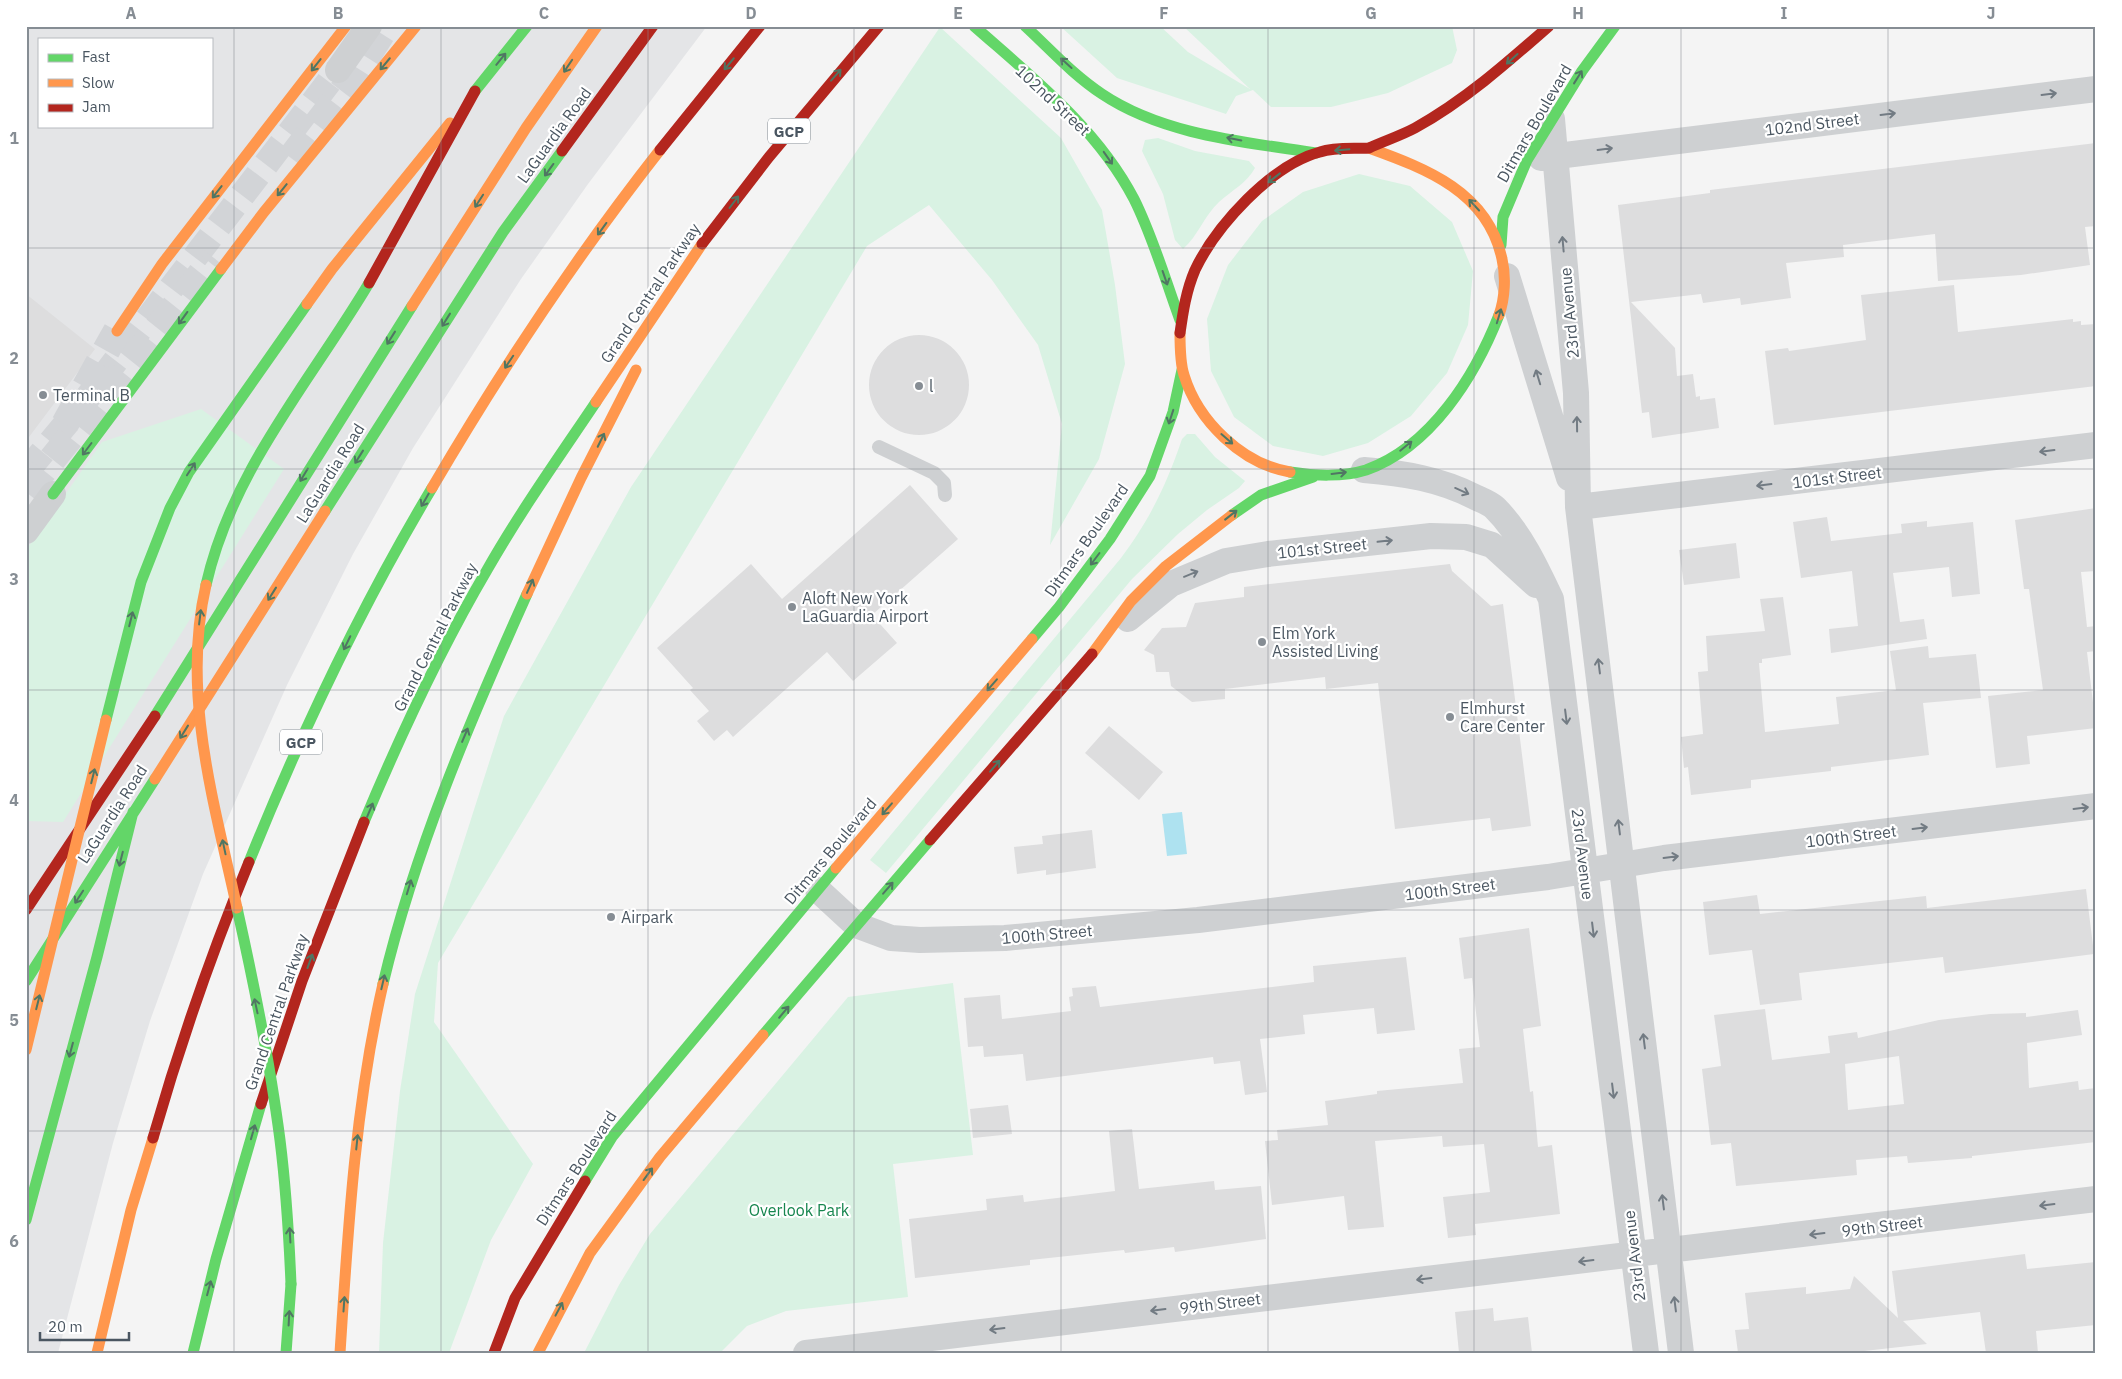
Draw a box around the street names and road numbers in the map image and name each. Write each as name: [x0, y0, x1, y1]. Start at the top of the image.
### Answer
street label: 102nd Street: [1011, 60, 1095, 140]
street label: Ditmars Boulevard: [1492, 60, 1576, 186]
street label: LaGuardia Road: [513, 83, 595, 187]
street label: 102nd Street: [1764, 108, 1860, 140]
road number: GCP: [768, 118, 810, 144]
street label: Grand Central Parkway: [596, 219, 704, 367]
street label: 23rd Avenue: [1555, 266, 1583, 359]
street label: LaGuardia Road: [291, 420, 369, 526]
street label: 101st Street: [1791, 462, 1883, 492]
street label: Ditmars Boulevard: [1040, 480, 1132, 600]
street label: 101st Street: [1276, 533, 1368, 563]
street label: Grand Central Parkway: [389, 559, 481, 715]
road number: GCP: [280, 730, 322, 754]
street label: LaGuardia Road: [73, 761, 151, 867]
street label: Ditmars Boulevard: [780, 794, 880, 908]
street label: 23rd Avenue: [1568, 807, 1599, 901]
street label: 100th Street: [1805, 821, 1897, 851]
street label: 100th Street: [1404, 874, 1496, 904]
street label: 100th Street: [1001, 920, 1093, 948]
street label: Grand Central Parkway: [240, 931, 312, 1093]
street label: Ditmars Boulevard: [531, 1107, 621, 1229]
street label: 23rd Avenue: [1618, 1209, 1649, 1303]
street label: 99th Street: [1840, 1211, 1924, 1241]
street label: 99th Street: [1178, 1288, 1262, 1318]

